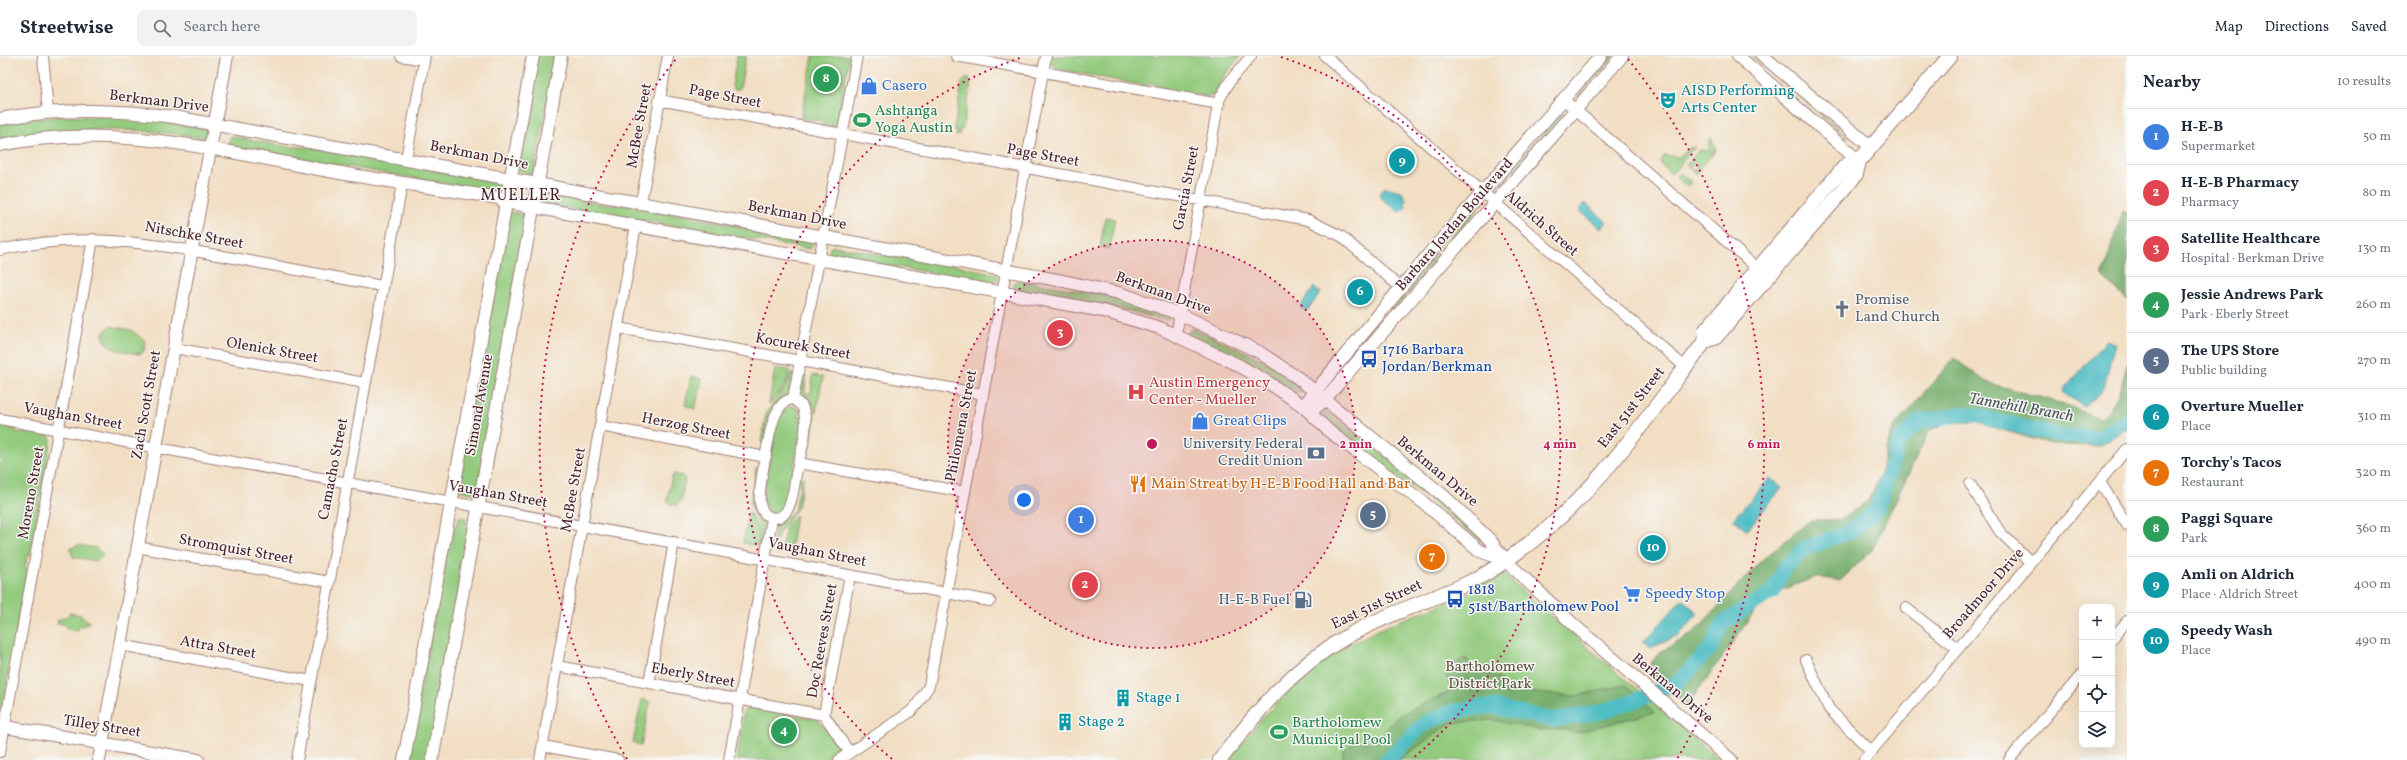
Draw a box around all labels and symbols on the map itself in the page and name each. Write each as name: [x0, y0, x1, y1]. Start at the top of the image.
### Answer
pin: 8: [813, 64, 839, 94]
shop icon: Casero: [859, 76, 879, 96]
place label: Casero: [882, 76, 927, 97]
street label: Page Street: [687, 80, 763, 114]
place label: AISD Performing Arts Center: [1681, 81, 1795, 119]
street label: McBee Street: [622, 82, 658, 170]
street label: Berkman Drive: [108, 85, 210, 119]
theatre icon: AISD Performing Arts Center: [1658, 90, 1678, 110]
place label: Ashtanga Yoga Austin: [875, 101, 953, 139]
sports icon: Ashtanga Yoga Austin: [852, 110, 872, 130]
street label: Berkman Drive: [428, 136, 530, 176]
street label: Page Street: [1005, 139, 1081, 173]
street label: Garcia Street: [1169, 144, 1205, 232]
pin: 9: [1389, 146, 1415, 176]
street label: Barbara Jordan Boulevard: [1391, 154, 1519, 296]
district label: MUELLER: [481, 185, 561, 207]
street label: Aldrich Street: [1499, 186, 1583, 262]
street label: Berkman Drive: [746, 196, 848, 236]
street label: Nitschke Street: [143, 217, 245, 255]
street label: Berkman Drive: [1112, 267, 1214, 321]
pin: 6: [1347, 277, 1373, 307]
place label: Promise Land Church: [1855, 290, 1940, 328]
church icon: Promise Land Church: [1832, 299, 1852, 319]
pin: 3: [1047, 318, 1073, 348]
street label: Kocurek Street: [754, 328, 852, 366]
street label: Olenick Street: [224, 333, 320, 369]
place label: 1716 Barbara Jordan/Berkman: [1382, 340, 1492, 378]
street label: Zach Scott Street: [127, 349, 167, 461]
bus stop icon: 1716 Barbara Jordan/Berkman: [1359, 349, 1379, 369]
street label: Simond Avenue: [461, 352, 499, 458]
street label: East 51st Street: [1593, 363, 1671, 453]
street label: Philomena Street: [941, 368, 983, 484]
place label: Austin Emergency Center - Mueller: [1149, 373, 1270, 411]
hospital icon: Austin Emergency Center - Mueller: [1126, 382, 1146, 402]
water label: Tannehill Branch: [1967, 388, 2075, 428]
street label: Vaughan Street: [22, 398, 124, 436]
street label: Herzog Street: [640, 408, 732, 446]
shop icon: Great Clips: [1190, 411, 1210, 431]
place label: Great Clips: [1213, 411, 1287, 432]
street label: Camacho Street: [314, 416, 354, 522]
street label: Berkman Drive: [1392, 432, 1482, 512]
place label: University Federal Credit Union: [1183, 434, 1303, 472]
centre of rings: [1145, 437, 1159, 451]
text: 2 min: [1340, 437, 1372, 453]
text: 4 min: [1543, 437, 1577, 453]
text: 6 min: [1748, 437, 1780, 453]
bank icon: University Federal Credit Union: [1306, 443, 1326, 463]
street label: Moreno Street: [13, 445, 51, 541]
street label: McBee Street: [556, 446, 592, 534]
restaurant icon: Main Streat by H-E-B Food Hall and Bar: [1128, 474, 1148, 494]
place label: Main Streat by H-E-B Food Hall and Bar: [1151, 474, 1410, 495]
street label: Vaughan Street: [447, 476, 549, 514]
your location: [1014, 490, 1034, 510]
pin: 5: [1360, 500, 1386, 530]
pin: 1: [1068, 505, 1094, 535]
street label: Stromquist Street: [177, 530, 295, 570]
street label: Vaughan Street: [766, 533, 868, 573]
pin: 10: [1640, 533, 1666, 563]
pin: 7: [1419, 542, 1445, 572]
street label: Broadmoor Drive: [1938, 544, 2030, 644]
pin: 2: [1072, 570, 1098, 600]
street label: East 51st Street: [1328, 575, 1426, 635]
place label: 1818 51st/Bartholomew Pool: [1468, 580, 1619, 618]
street label: Doc Reeves Street: [803, 582, 843, 700]
supermarket icon: Speedy Stop: [1622, 584, 1642, 604]
place label: Speedy Stop: [1645, 584, 1725, 605]
bus stop icon: 1818 51st/Bartholomew Pool: [1445, 589, 1465, 609]
place label: H-E-B Fuel: [1219, 590, 1290, 611]
fuel station icon: H-E-B Fuel: [1293, 590, 1313, 610]
street label: Attra Street: [178, 631, 258, 665]
street label: Berkman Drive: [1627, 649, 1717, 729]
park label: Bartholomew District Park: [1445, 657, 1535, 695]
street label: Eberly Street: [649, 658, 737, 694]
building icon: Stage 1: [1113, 688, 1133, 708]
place label: Stage 1: [1136, 688, 1181, 709]
street label: Tilley Street: [62, 710, 142, 744]
building icon: Stage 2: [1055, 712, 1075, 732]
place label: Stage 2: [1078, 712, 1125, 733]
place label: Bartholomew Municipal Pool: [1292, 713, 1391, 751]
pin: 4: [771, 716, 797, 746]
sports icon: Bartholomew Municipal Pool: [1269, 722, 1289, 742]

